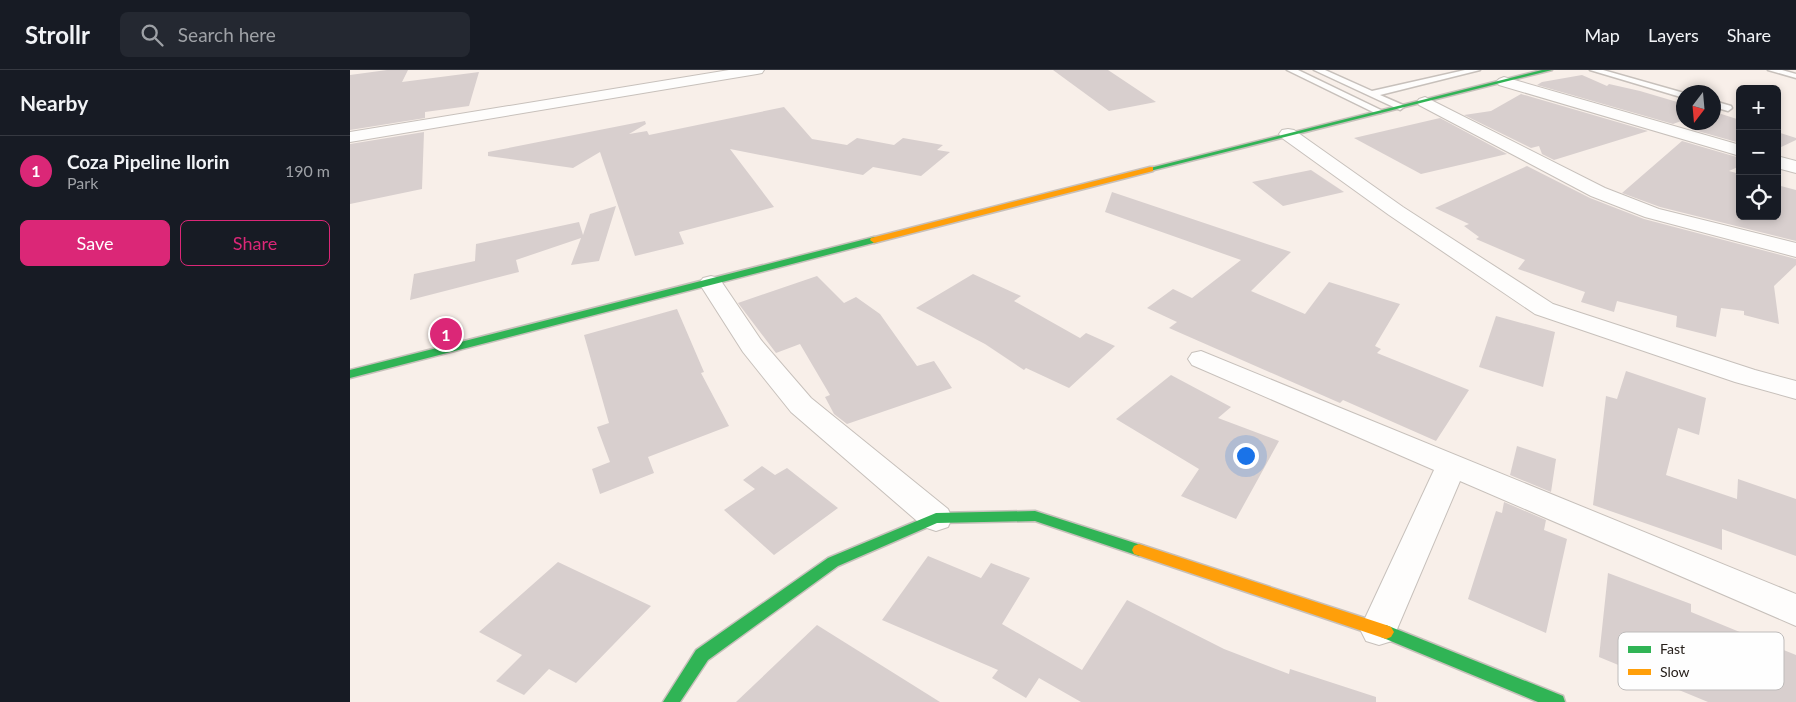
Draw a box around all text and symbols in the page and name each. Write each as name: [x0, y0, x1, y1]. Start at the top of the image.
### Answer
search box: [120, 12, 470, 57]
text: Strollr: [25, 20, 90, 49]
icon: search: [138, 21, 166, 49]
text: Search here: [178, 23, 276, 46]
text: Map: [1584, 24, 1620, 46]
text: Layers: [1648, 24, 1699, 46]
text: Share: [1727, 24, 1771, 46]
north arrow: [1676, 85, 1721, 130]
map controls: [1736, 85, 1781, 220]
button: +: [1736, 85, 1781, 130]
text: Nearby: [20, 90, 88, 115]
button: −: [1736, 130, 1781, 175]
text: Coza Pipeline Ilorin: [67, 150, 229, 173]
text: 1: [31, 161, 41, 180]
text: 190 m: [285, 161, 330, 180]
text: Park: [67, 173, 98, 192]
button: locate: [1736, 175, 1781, 220]
button: Save: [20, 220, 170, 266]
button: Share: [180, 220, 330, 266]
pin: 1: [430, 315, 462, 353]
your location: [1233, 443, 1259, 469]
legend: [1618, 632, 1784, 690]
text: Fast: [1660, 640, 1685, 657]
text: Slow: [1660, 663, 1690, 680]

